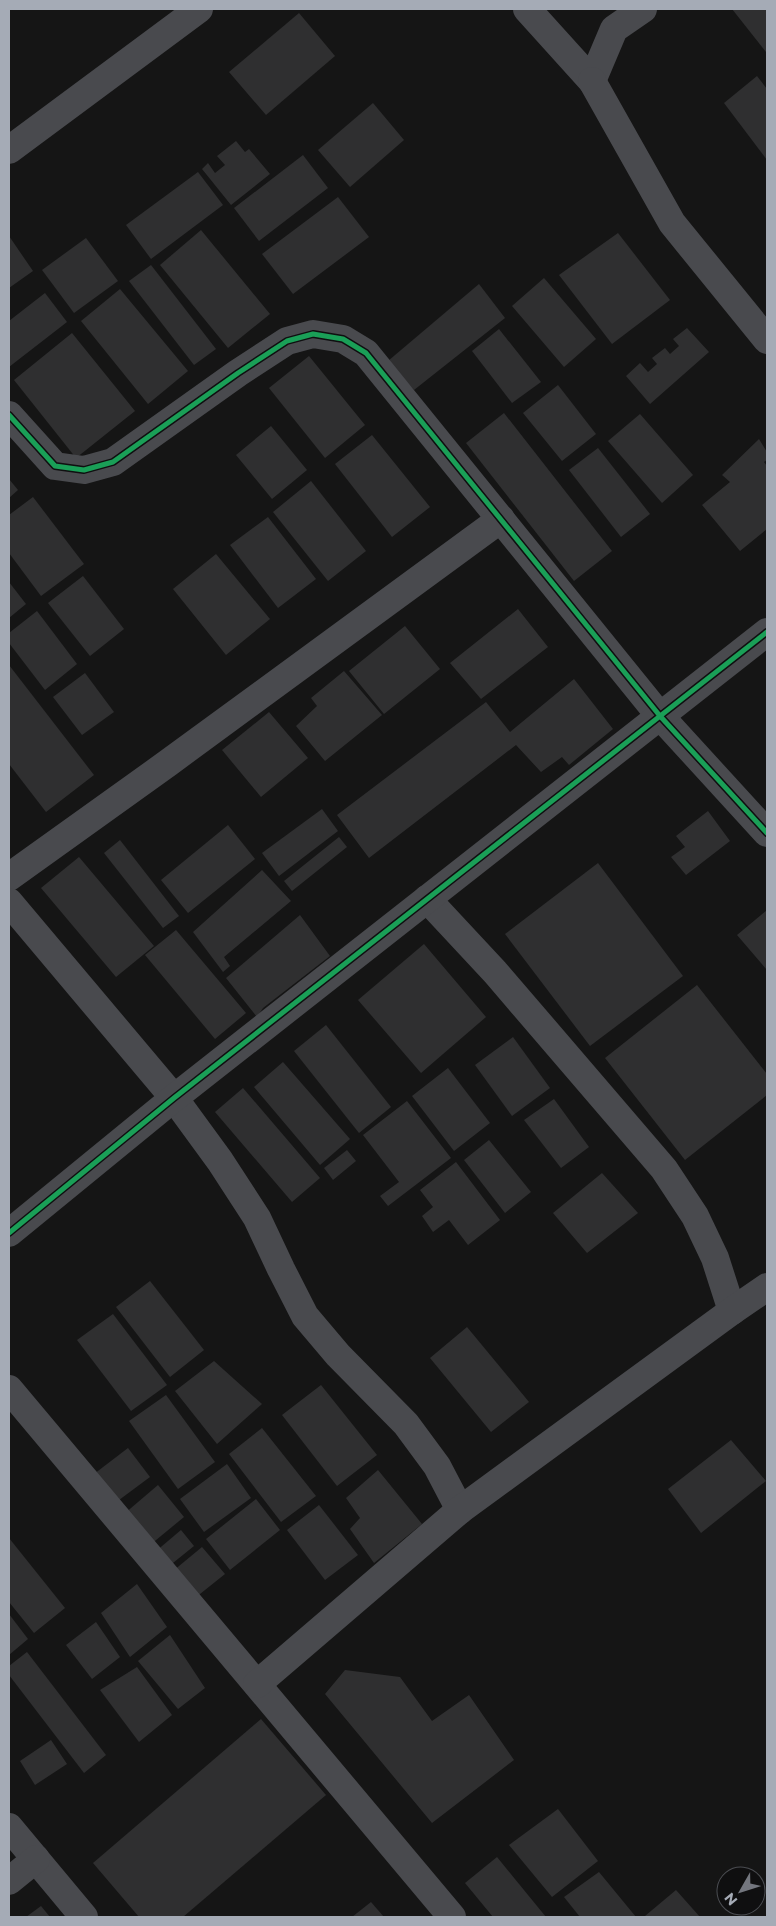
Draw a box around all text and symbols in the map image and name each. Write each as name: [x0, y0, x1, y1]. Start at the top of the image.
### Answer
north arrow: [716, 1866, 766, 1916]
text: N: [720, 1889, 741, 1909]

